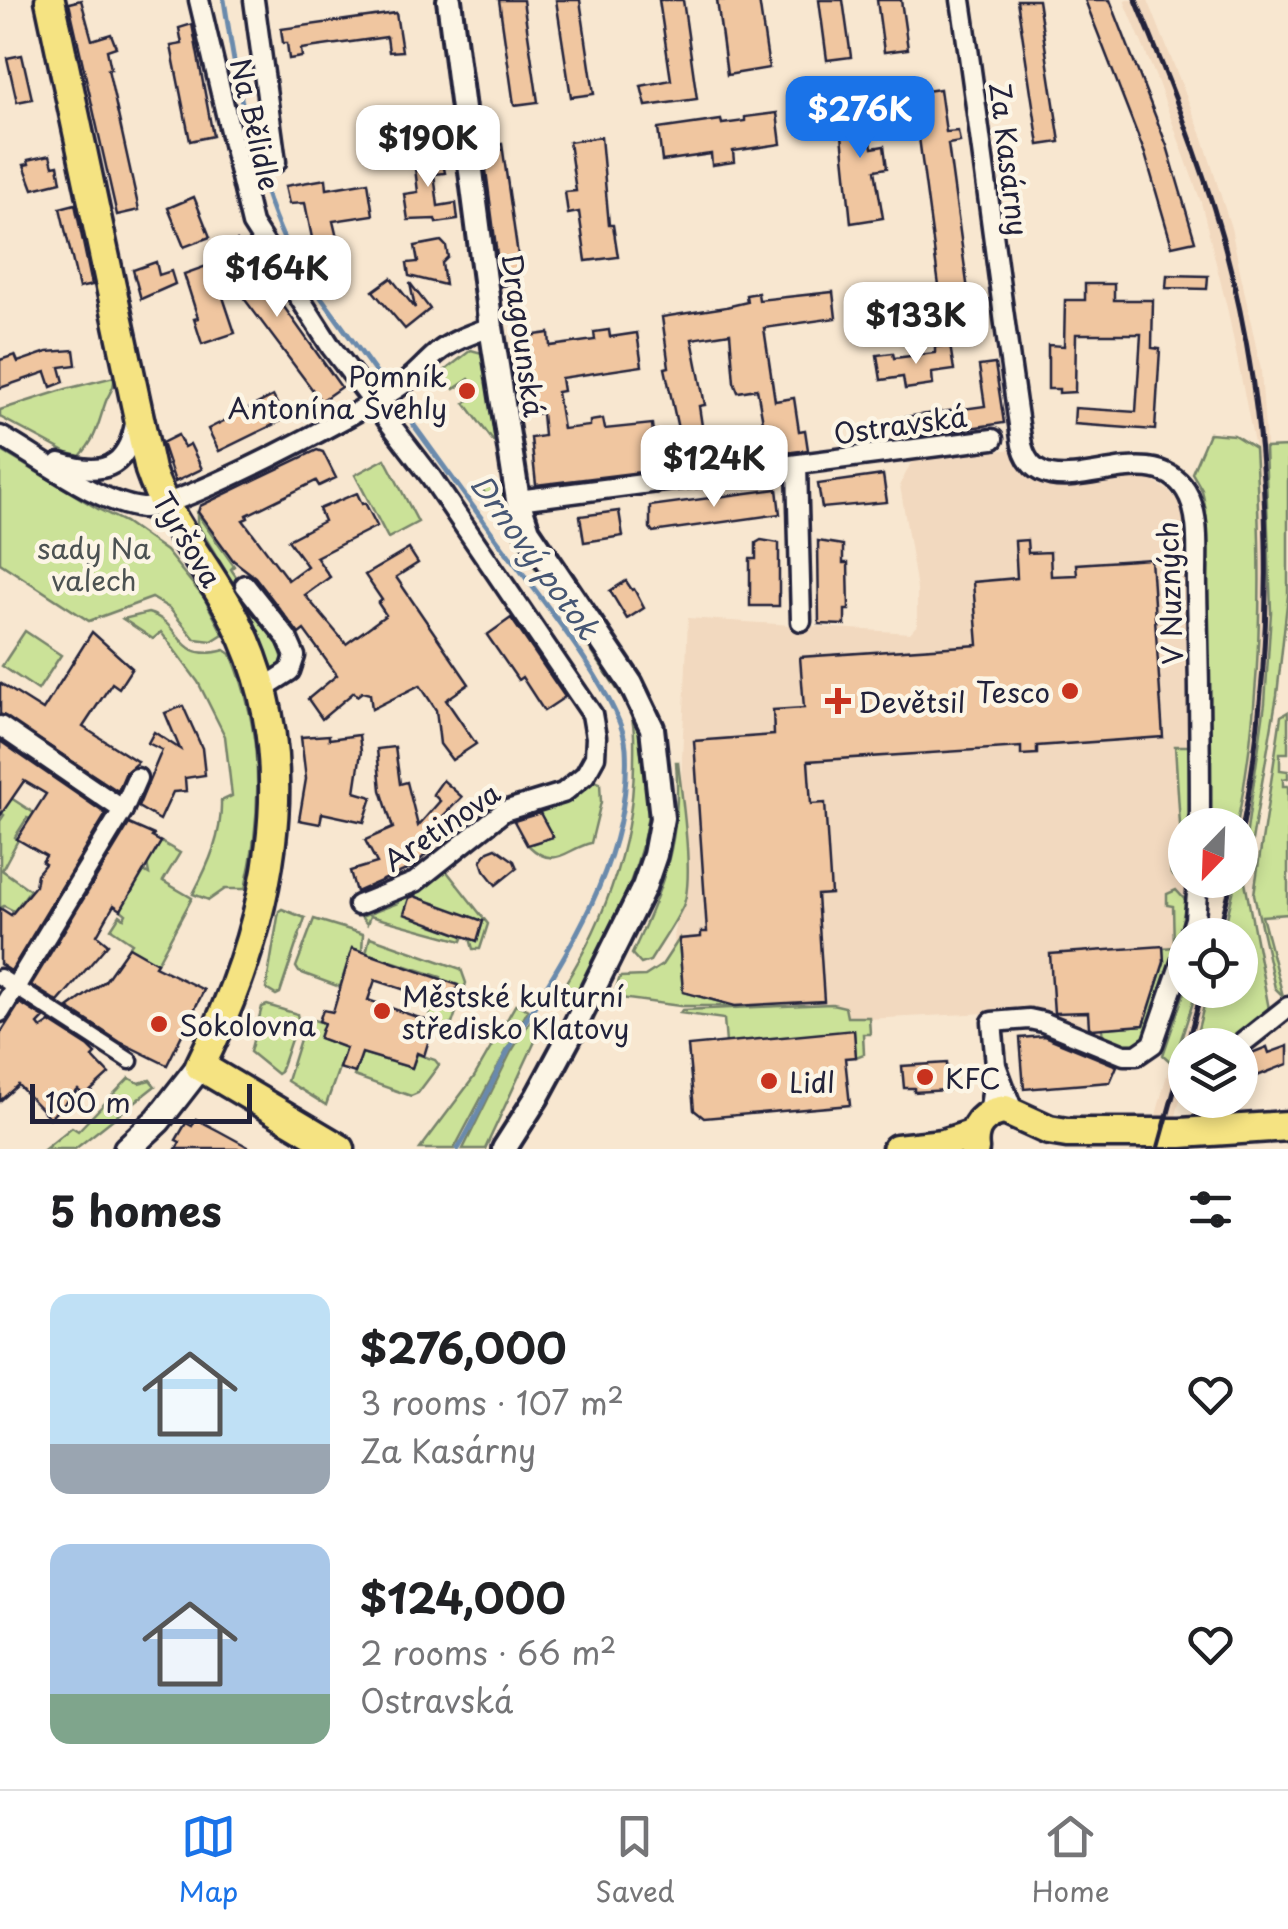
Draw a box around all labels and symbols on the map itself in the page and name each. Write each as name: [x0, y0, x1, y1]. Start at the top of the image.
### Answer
street label: Na Bělidle: [220, 54, 292, 194]
pin: $276K: [790, 76, 930, 161]
street label: Za Kasárny: [979, 80, 1041, 238]
pin: $190K: [358, 105, 498, 190]
pin: $164K: [207, 235, 347, 320]
street label: Dragounská: [491, 250, 557, 420]
pin: $133K: [846, 282, 986, 367]
place label: Pomník Antonína Švehly: [228, 354, 447, 429]
marker: Pomník Antonína Švehly: [456, 380, 478, 402]
street label: Ostravská: [831, 393, 970, 455]
pin: $124K: [644, 425, 784, 510]
water label: Drnový potok: [460, 464, 612, 648]
street label: Tyršova: [143, 483, 234, 596]
street label: V Nuzných: [1145, 521, 1193, 665]
park label: sady Na valech: [37, 526, 151, 601]
place label: Tesco: [976, 670, 1050, 713]
place label: Devětsil: [858, 680, 966, 723]
marker: Tesco: [1059, 680, 1081, 702]
marker: Devětsil: [827, 690, 849, 712]
street label: Aretinova: [374, 770, 509, 881]
north arrow: [1168, 808, 1258, 898]
place label: Městské kulturní středisko Klatovy: [402, 974, 629, 1049]
marker: Městské kulturní středisko Klatovy: [371, 1000, 393, 1022]
place label: Sokolovna: [179, 1003, 316, 1046]
marker: Sokolovna: [148, 1013, 170, 1035]
place label: KFC: [945, 1056, 1001, 1099]
place label: Lidl: [789, 1060, 835, 1103]
marker: KFC: [914, 1066, 936, 1088]
marker: Lidl: [758, 1070, 780, 1092]
scale bar: [30, 1079, 252, 1124]

